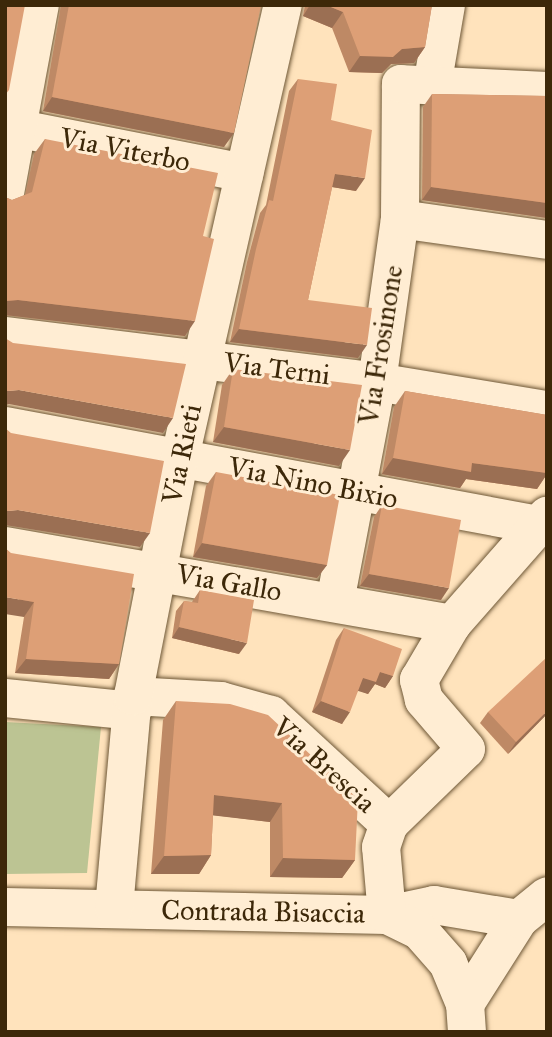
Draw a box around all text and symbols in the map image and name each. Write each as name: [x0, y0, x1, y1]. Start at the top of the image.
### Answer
street label: Via Viterbo: [57, 121, 193, 179]
street label: Via Frosinone: [352, 263, 410, 427]
street label: Via Terni: [222, 346, 332, 392]
street label: Via Rieti: [155, 401, 209, 507]
street label: Via Nino Bixio: [225, 450, 401, 516]
street label: Via Gallo: [174, 557, 284, 609]
street label: Via Brescia: [266, 710, 382, 820]
street label: Contrada Bisaccia: [161, 893, 365, 931]

